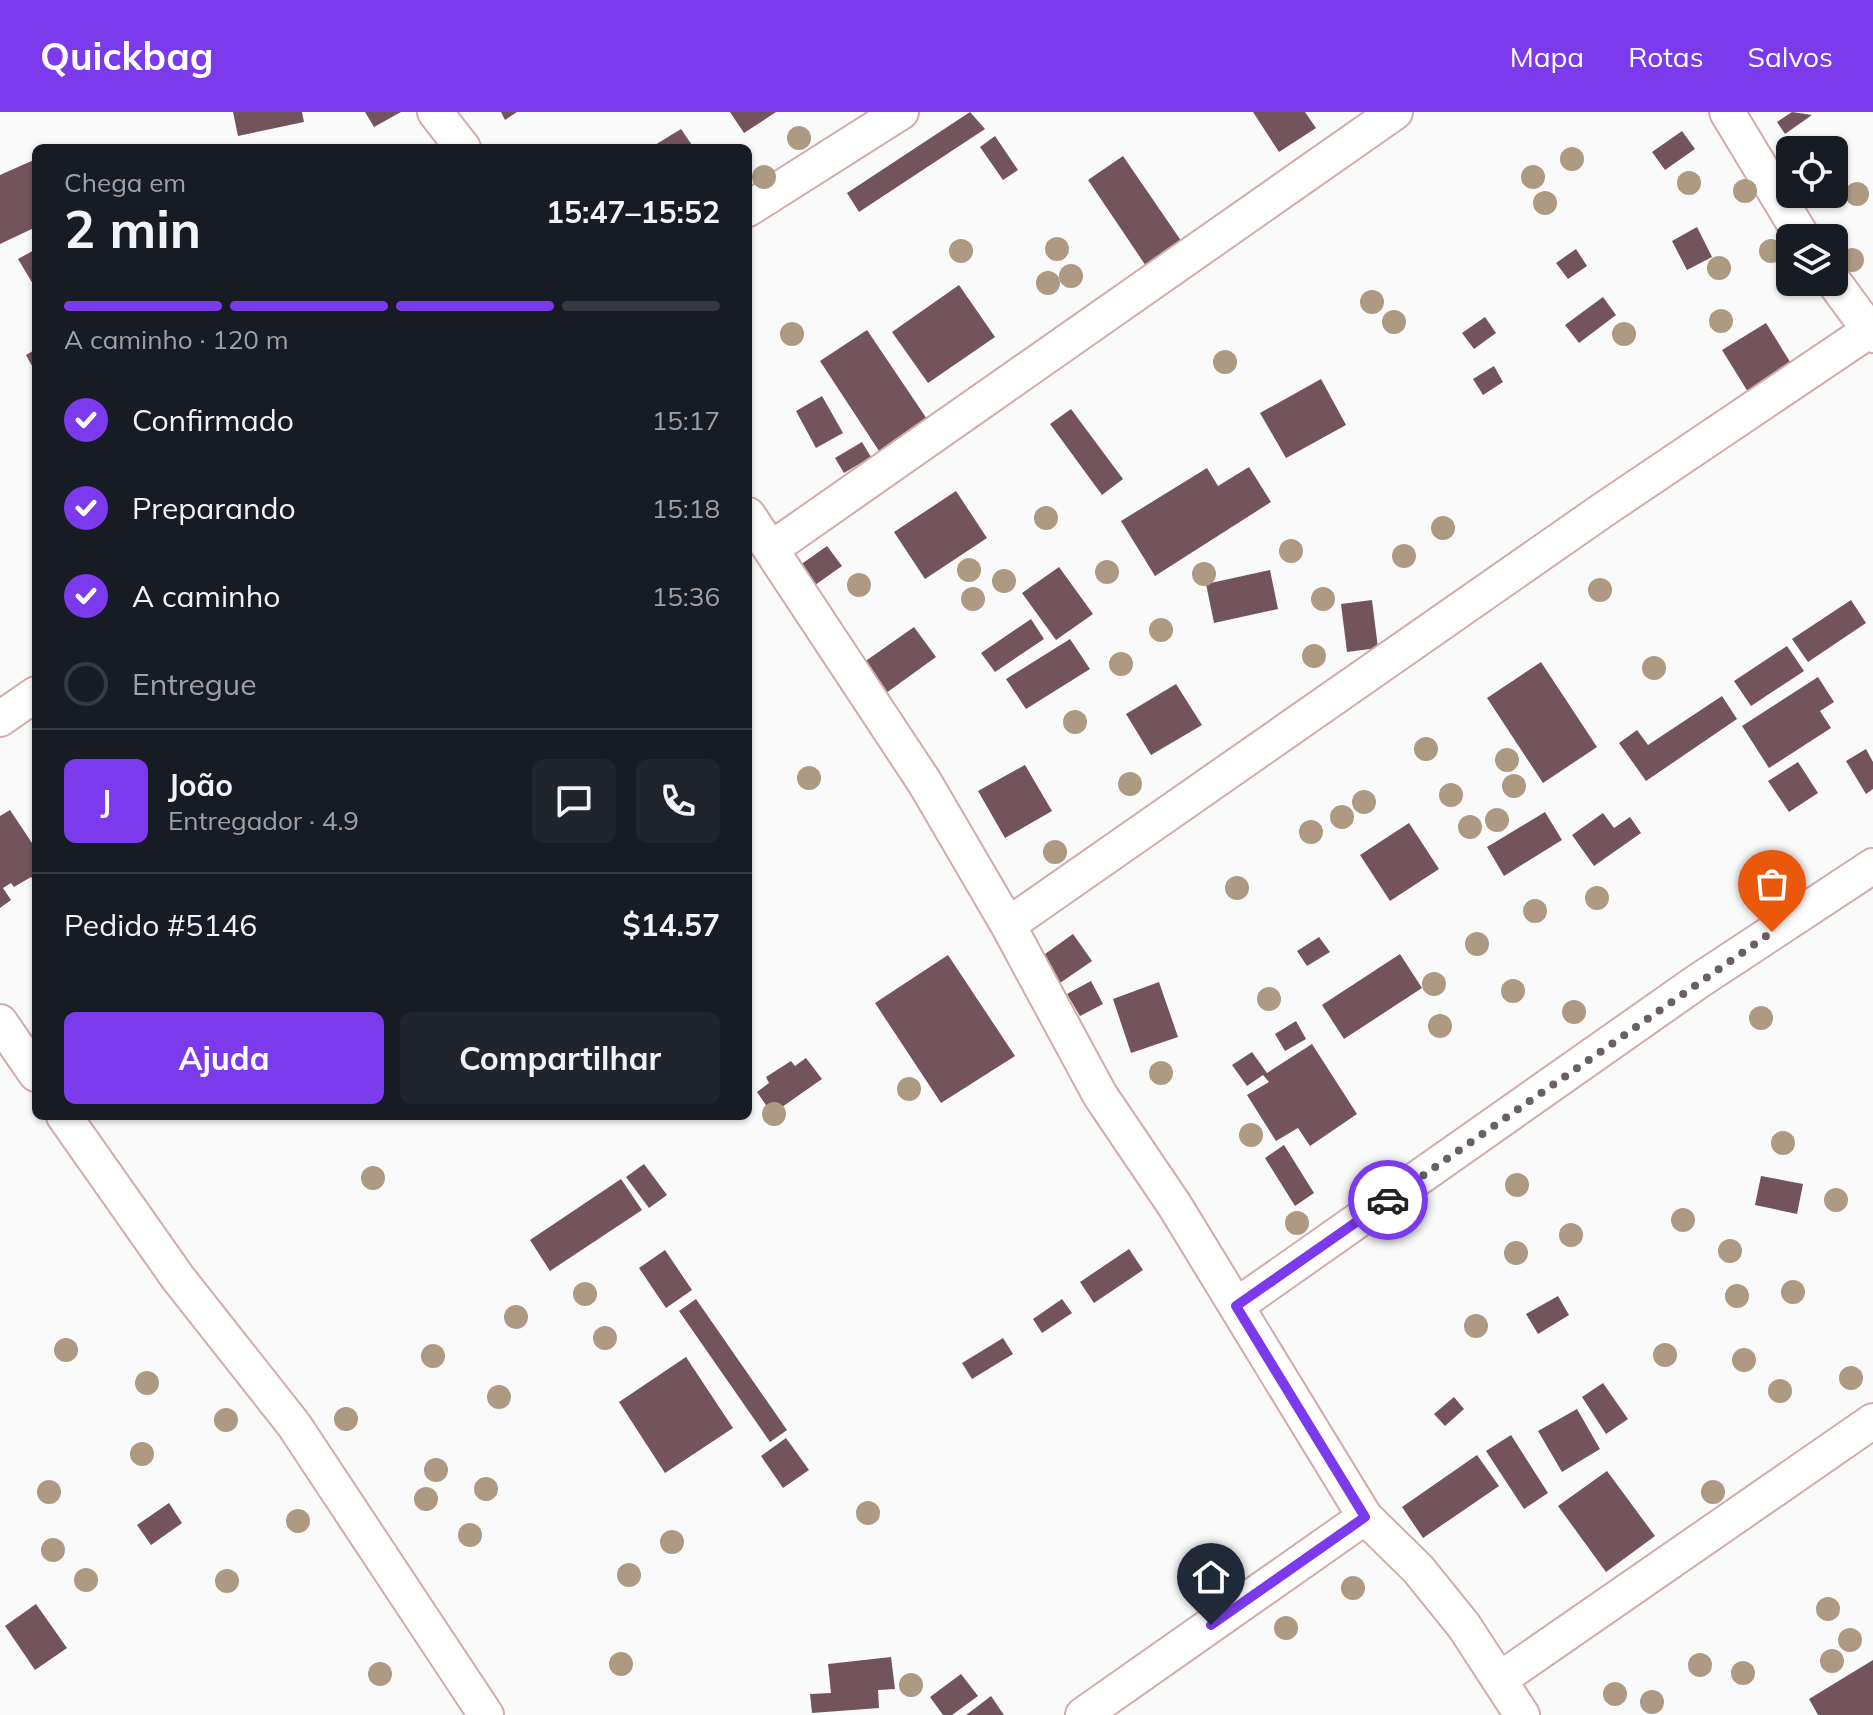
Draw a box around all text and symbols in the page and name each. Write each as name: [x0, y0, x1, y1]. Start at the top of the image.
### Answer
text: Quickbag: [40, 32, 213, 80]
text: Mapa: [1510, 39, 1584, 74]
text: Rotas: [1628, 39, 1704, 74]
text: Salvos: [1748, 39, 1833, 74]
map controls: [1776, 136, 1848, 296]
button: locate: [1776, 136, 1848, 208]
text: Chega em: [64, 166, 186, 199]
text: 15:47–15:52: [546, 193, 720, 231]
text: 2 min: [64, 196, 201, 261]
button: layers: [1776, 224, 1848, 296]
text: A caminho · 120 m: [64, 323, 289, 356]
icon: check: [64, 398, 108, 442]
text: Confirmado: [132, 401, 294, 439]
text: 15:17: [652, 404, 720, 437]
icon: check: [64, 486, 108, 530]
text: Preparando: [132, 489, 296, 527]
text: 15:18: [652, 492, 720, 525]
icon: check: [64, 574, 108, 618]
text: A caminho: [132, 577, 280, 615]
text: 15:36: [652, 580, 720, 613]
text: Entregue: [132, 665, 256, 703]
button: chat: [532, 759, 616, 843]
button: phone: [636, 759, 720, 843]
text: João: [168, 766, 233, 804]
text: J: [101, 782, 111, 820]
text: Entregador · 4.9: [168, 804, 359, 837]
pin: [1738, 850, 1806, 932]
icon: bag: [1750, 862, 1794, 906]
text: Pedido #5146: [64, 906, 257, 944]
text: $14.57: [623, 906, 720, 944]
button: Ajuda: [64, 1012, 384, 1104]
button: Compartilhar: [400, 1012, 720, 1104]
courier: [1348, 1160, 1428, 1240]
icon: car: [1366, 1178, 1410, 1222]
pin: [1177, 1543, 1245, 1625]
icon: home: [1189, 1555, 1233, 1599]

